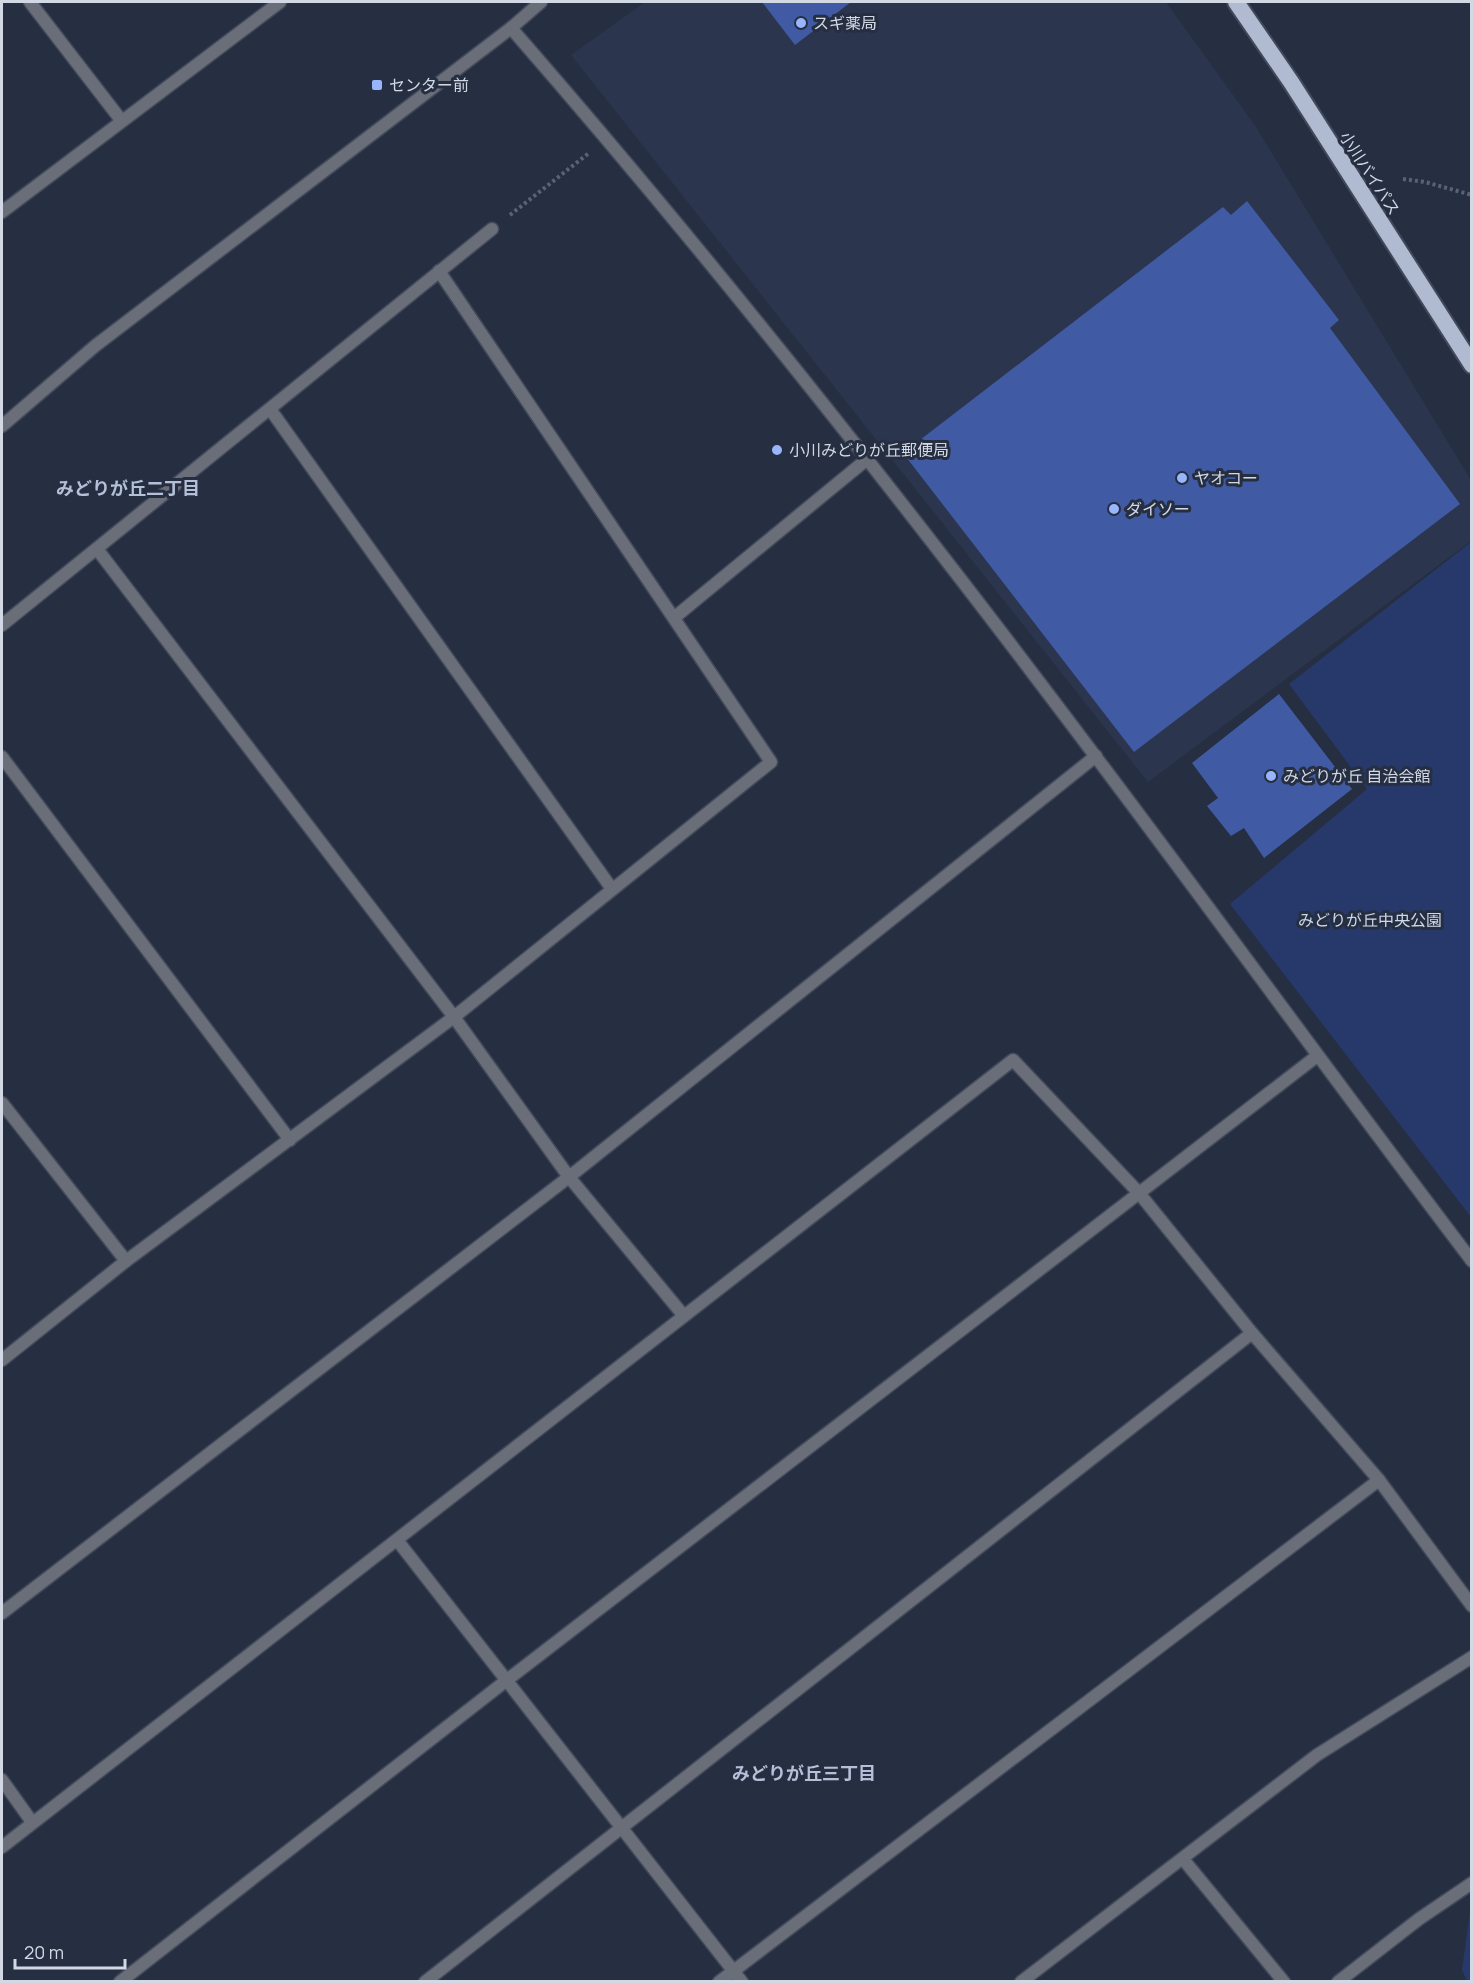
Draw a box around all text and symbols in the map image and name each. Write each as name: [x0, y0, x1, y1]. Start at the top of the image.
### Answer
place label: スギ薬局: [813, 12, 877, 34]
marker: スギ薬局: [794, 16, 808, 30]
place label: センター前: [389, 74, 469, 96]
marker: センター前: [370, 78, 384, 92]
street label: 小川バイパス: [1335, 127, 1405, 219]
place label: 小川みどりが丘郵便局: [789, 439, 949, 461]
marker: 小川みどりが丘郵便局: [770, 443, 784, 457]
place label: ヤオコー: [1194, 467, 1258, 489]
marker: ヤオコー: [1175, 471, 1189, 485]
district label: みどりが丘二丁目: [56, 476, 200, 500]
place label: ダイソー: [1126, 498, 1190, 520]
marker: ダイソー: [1107, 502, 1121, 516]
place label: みどりが丘 自治会館: [1283, 765, 1430, 787]
marker: みどりが丘 自治会館: [1264, 769, 1278, 783]
park label: みどりが丘中央公園: [1298, 909, 1442, 931]
district label: みどりが丘三丁目: [732, 1761, 876, 1785]
scale bar: [15, 1932, 124, 1970]
text: 20 m: [24, 1940, 64, 1964]

